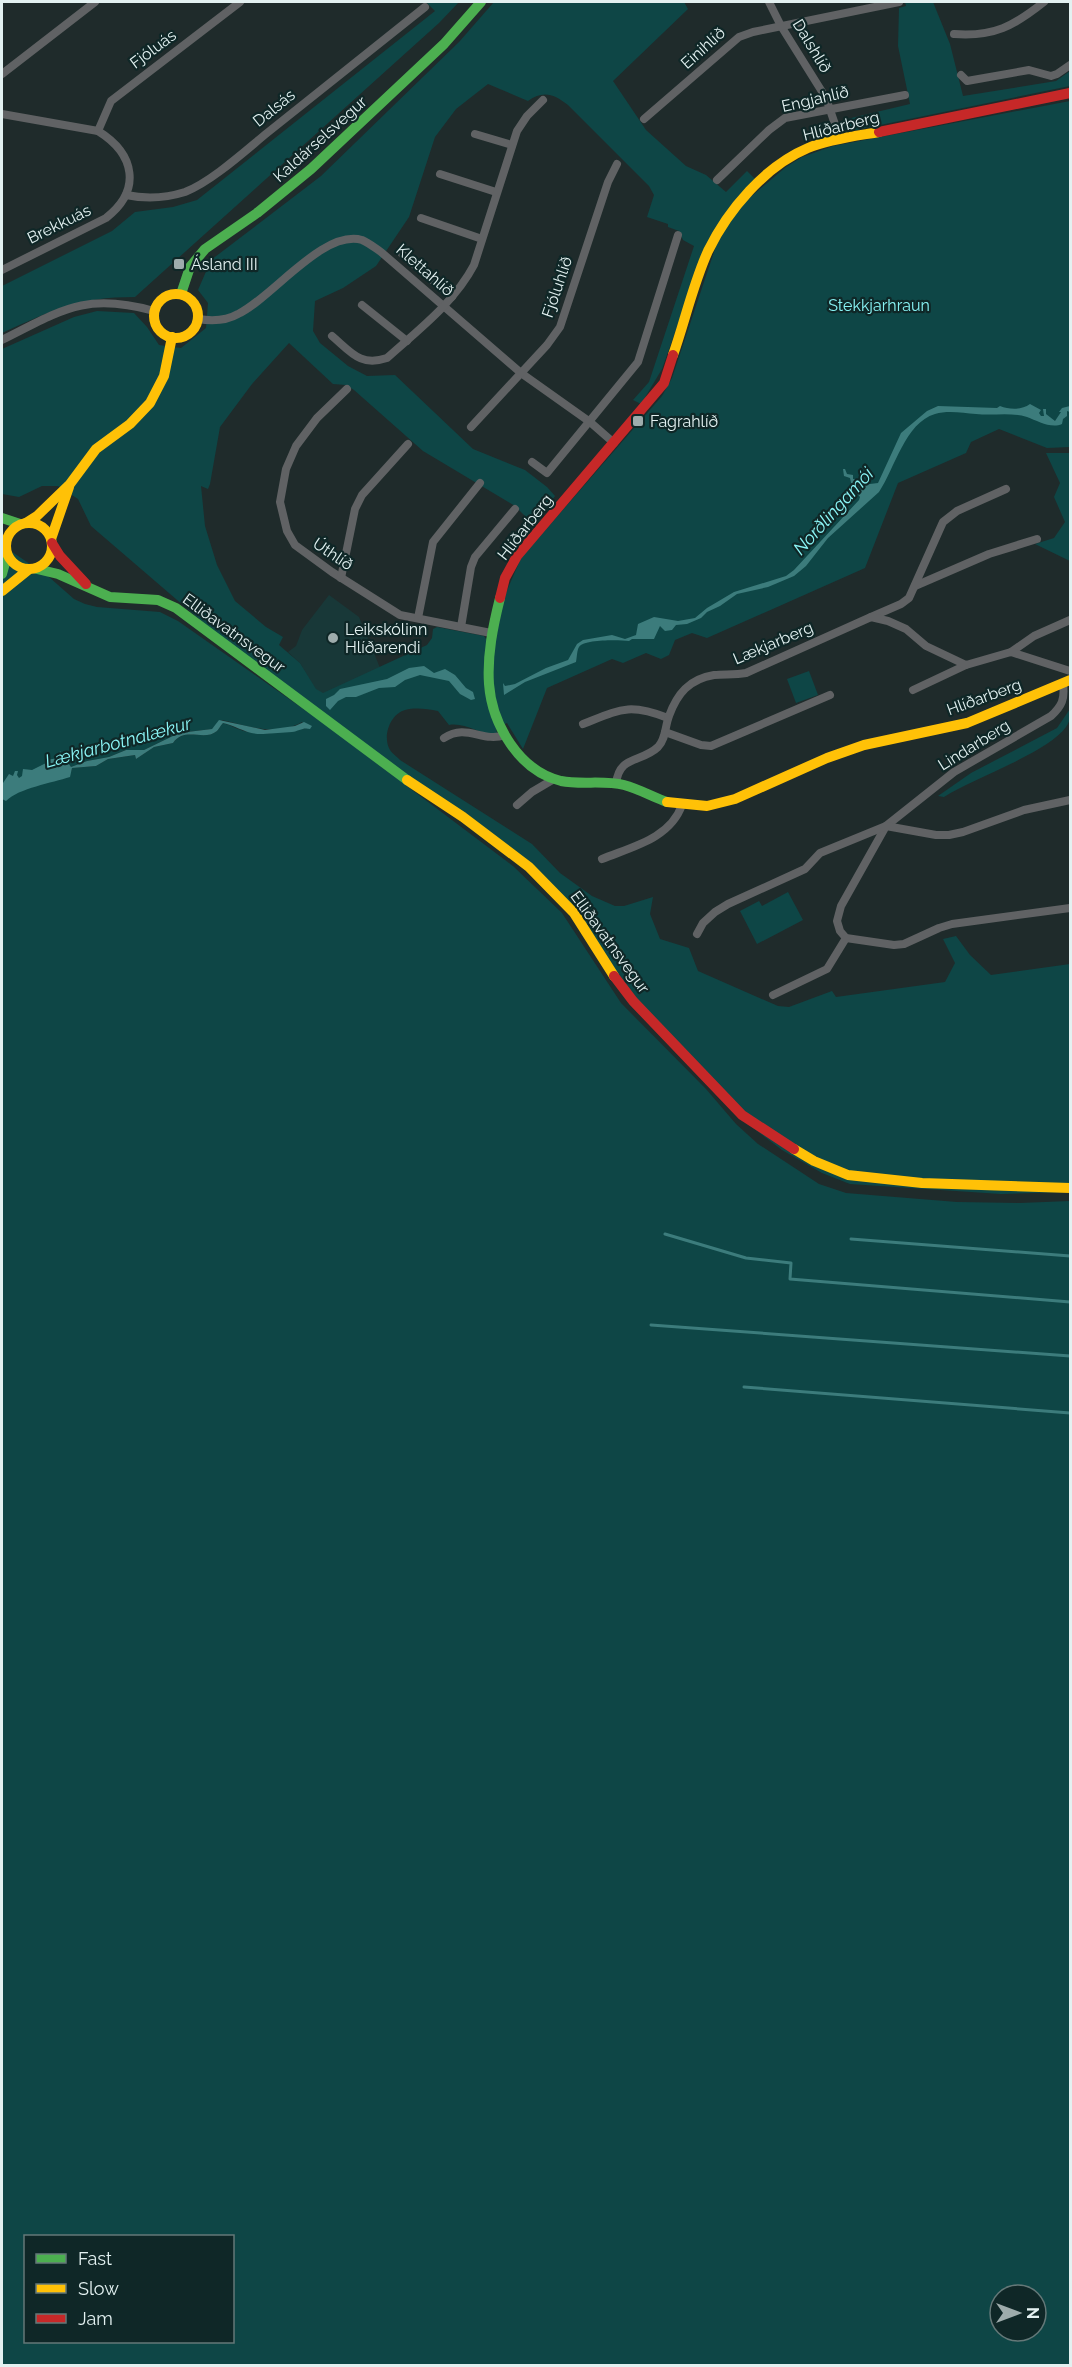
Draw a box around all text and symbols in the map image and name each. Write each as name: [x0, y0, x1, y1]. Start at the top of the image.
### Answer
street label: Dalshlíð: [789, 16, 835, 76]
street label: Einihlíð: [677, 23, 729, 73]
street label: Fjóluás: [126, 25, 180, 72]
street label: Engjahlíð: [780, 82, 850, 116]
street label: Dalsás: [249, 85, 299, 131]
street label: Kaldárselsvegur: [269, 92, 371, 186]
street label: Hlíðarberg: [801, 107, 881, 145]
street label: Brekkuás: [24, 200, 94, 248]
street label: Klettahlíð: [392, 240, 458, 300]
place label: Ásland III: [191, 254, 258, 274]
street label: Fjóluhlíð: [538, 254, 576, 320]
marker: Ásland III: [172, 257, 186, 271]
park label: Stekkjarhraun: [828, 296, 930, 315]
place label: Fagrahlíð: [650, 412, 718, 431]
marker: Fagrahlíð: [631, 414, 645, 428]
water label: Norðlingamói: [789, 462, 878, 559]
street label: Hlíðarberg: [493, 490, 557, 564]
street label: Úthlíð: [309, 533, 357, 574]
street label: Elliðavatnsvegur: [179, 589, 289, 677]
street label: Lækjarberg: [730, 618, 816, 668]
place label: Leikskólinn Hlíðarendi: [345, 620, 427, 657]
marker: Leikskólinn Hlíðarendi: [326, 631, 340, 645]
street label: Hlíðarberg: [944, 675, 1024, 719]
water label: Lækjarbotnalækur: [42, 712, 194, 772]
street label: Lindarberg: [935, 715, 1013, 775]
street label: Elliðavatnsvegur: [566, 887, 654, 997]
legend: [24, 2235, 234, 2343]
text: Fast: [78, 2248, 112, 2269]
text: Slow: [78, 2278, 119, 2299]
north arrow: [988, 2283, 1048, 2343]
text: N: [1023, 2307, 1042, 2319]
text: Jam: [78, 2308, 113, 2329]

